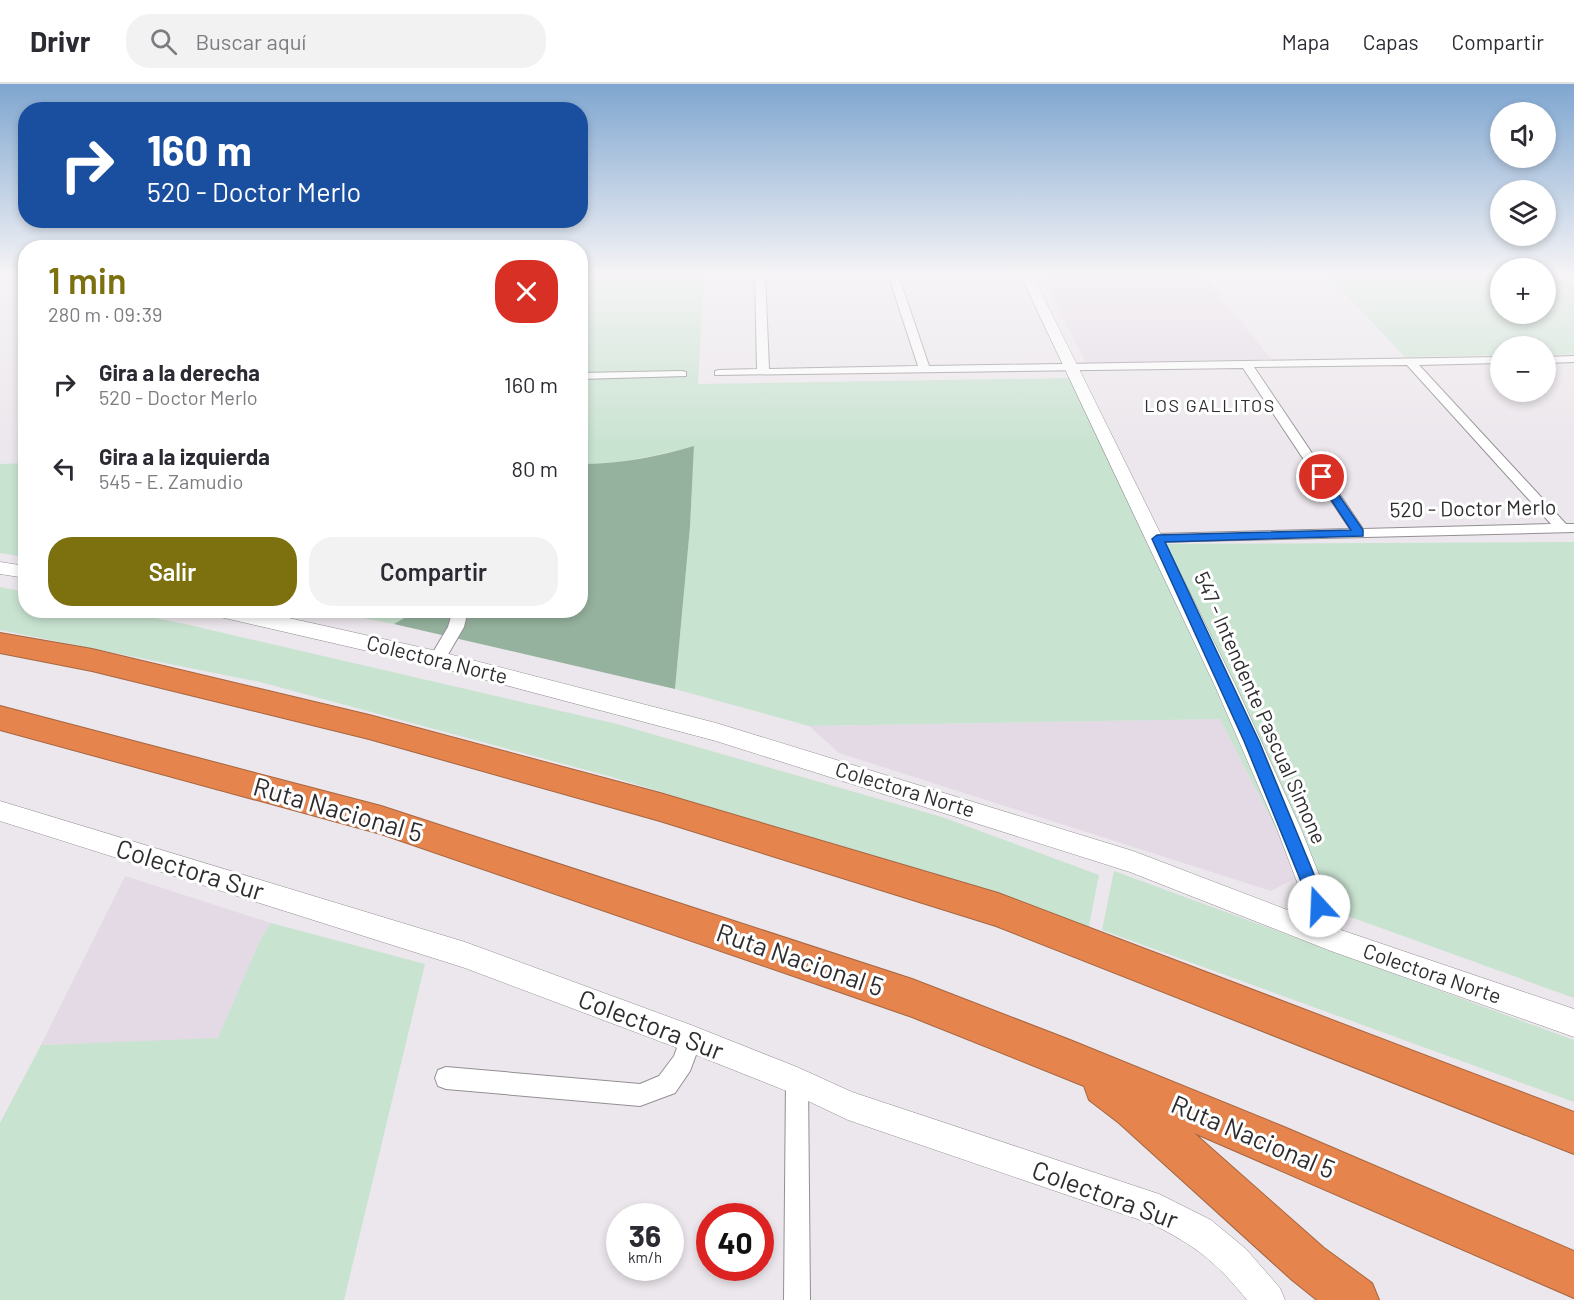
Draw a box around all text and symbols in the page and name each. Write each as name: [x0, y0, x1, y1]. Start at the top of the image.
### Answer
search box: [126, 14, 546, 68]
text: Drivr: [30, 24, 90, 58]
icon: search: [147, 25, 180, 58]
text: Buscar aquí: [195, 28, 306, 54]
text: Mapa: [1282, 29, 1330, 54]
text: Capas: [1363, 29, 1419, 54]
text: Compartir: [1452, 29, 1544, 54]
map controls: [1490, 102, 1556, 402]
button: sound: [1490, 102, 1556, 168]
text: 160 m: [147, 124, 252, 174]
icon: right: [48, 126, 126, 204]
text: 520 - Doctor Merlo: [147, 175, 361, 207]
button: layers: [1490, 180, 1556, 246]
text: 1 min: [48, 258, 127, 301]
button: +: [1490, 258, 1556, 324]
button: close: [495, 260, 558, 323]
text: 280 m · 09:39: [48, 302, 162, 326]
button: −: [1490, 336, 1556, 402]
text: Gira a la derecha: [99, 359, 260, 385]
icon: right: [48, 368, 81, 401]
text: 160 m: [504, 371, 558, 397]
text: 520 - Doctor Merlo: [99, 385, 258, 409]
district label: LOS GALLITOS: [1144, 394, 1276, 416]
text: Gira a la izquierda: [99, 443, 270, 469]
pin: [1296, 451, 1347, 502]
icon: left: [48, 452, 81, 485]
text: 80 m: [512, 455, 558, 481]
icon: arrive: [1305, 460, 1338, 493]
text: 545 - E. Zamudio: [99, 469, 244, 493]
street label: 520 - Doctor Merlo: [1389, 494, 1557, 521]
button: Salir: [48, 537, 297, 606]
button: Compartir: [309, 537, 558, 606]
street label: 547 - Intendente Pascual Simone: [1190, 567, 1333, 847]
street label: Colectora Norte: [364, 629, 511, 688]
street label: Colectora Norte: [833, 755, 978, 822]
street label: Ruta Nacional 5: [250, 770, 427, 848]
street label: Colectora Sur: [113, 831, 269, 906]
position arrow: [1287, 874, 1351, 938]
street label: Ruta Nacional 5: [713, 915, 888, 1002]
street label: Colectora Norte: [1360, 937, 1505, 1008]
street label: Colectora Sur: [575, 982, 729, 1066]
street label: Ruta Nacional 5: [1167, 1087, 1340, 1184]
street label: Colectora Sur: [1028, 1153, 1183, 1235]
speed limit sign: 40: [696, 1203, 774, 1281]
text: 36: [629, 1217, 661, 1253]
text: km/h: [628, 1248, 662, 1266]

